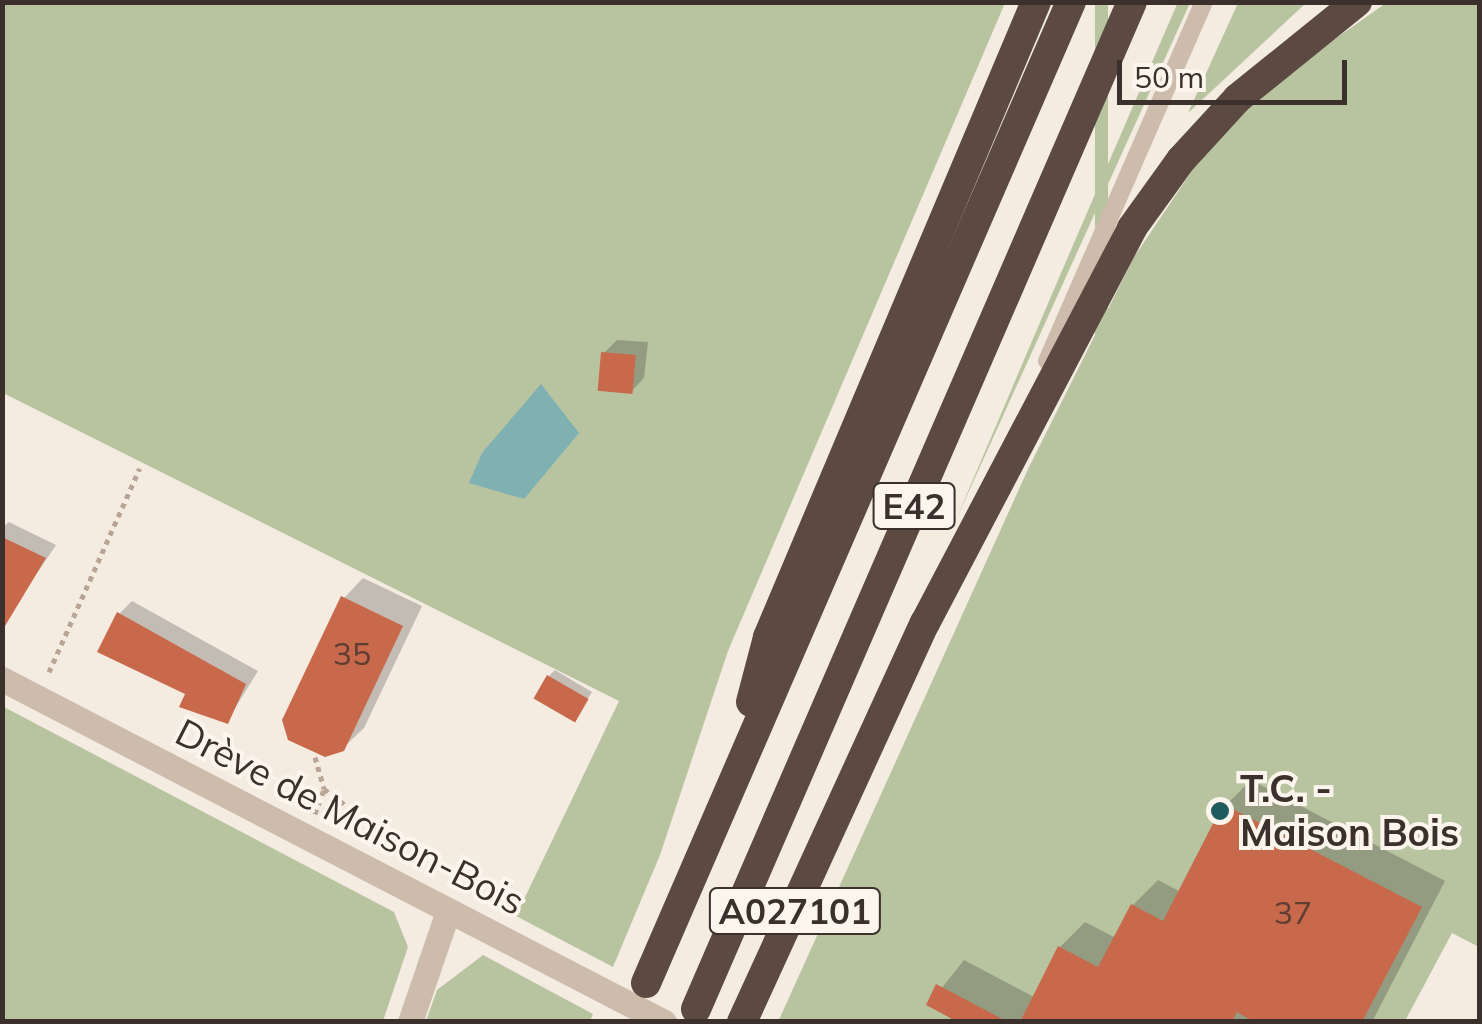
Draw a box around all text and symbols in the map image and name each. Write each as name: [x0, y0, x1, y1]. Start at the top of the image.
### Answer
scale bar: [1122, 40, 1352, 102]
text: 50 m: [1134, 58, 1204, 96]
road number: E42: [872, 476, 956, 536]
house number: 35: [333, 634, 371, 672]
street label: Drève de Maison-Bois: [168, 709, 532, 925]
place label: T.C. - Maison Bois: [1240, 766, 1459, 856]
marker: T.C. - Maison Bois: [1209, 800, 1231, 822]
road number: A027101: [708, 881, 882, 941]
house number: 37: [1274, 893, 1312, 931]

